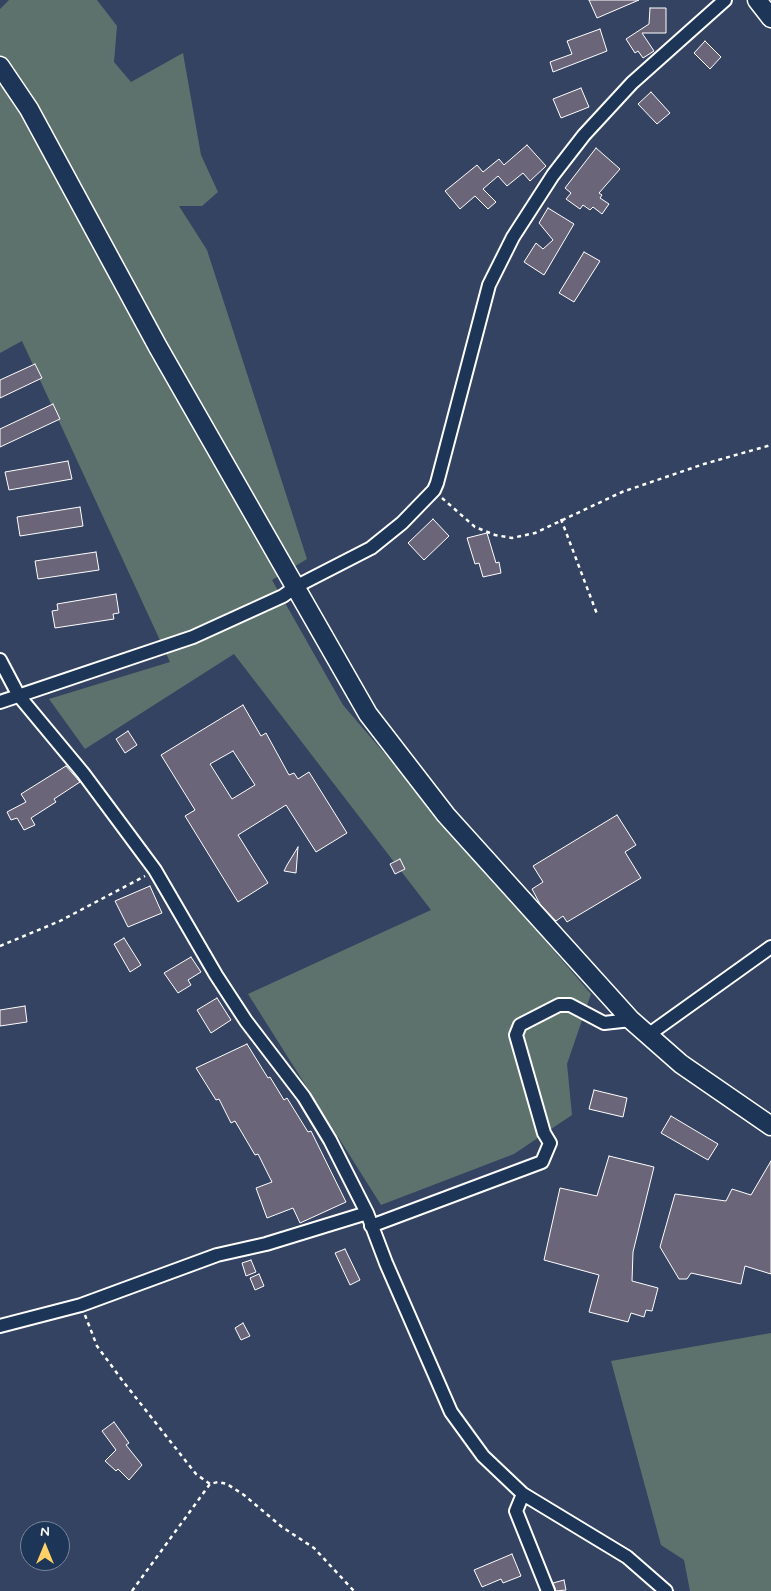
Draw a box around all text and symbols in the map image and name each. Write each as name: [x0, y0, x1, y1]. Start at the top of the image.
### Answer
north arrow: [20, 1521, 70, 1571]
text: N: [40, 1523, 50, 1541]

